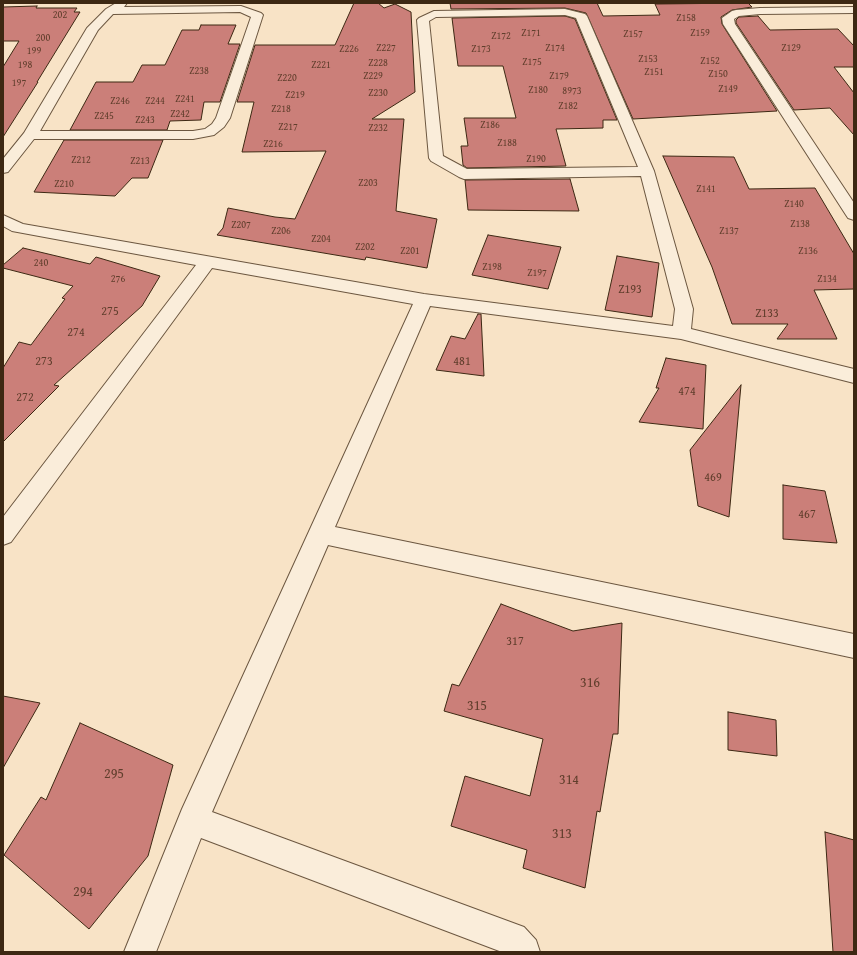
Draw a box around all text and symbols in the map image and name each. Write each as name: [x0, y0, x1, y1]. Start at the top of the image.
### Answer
house number: 202: [53, 9, 67, 21]
house number: Z158: [676, 12, 696, 24]
house number: Z171: [521, 27, 541, 39]
house number: Z159: [690, 27, 710, 39]
house number: Z157: [623, 28, 643, 40]
house number: Z172: [491, 30, 511, 42]
house number: 200: [36, 32, 50, 44]
house number: Z227: [376, 42, 396, 54]
house number: Z174: [545, 42, 565, 54]
house number: Z129: [781, 42, 801, 54]
house number: Z226: [339, 43, 359, 55]
house number: Z173: [471, 43, 491, 55]
house number: 199: [27, 45, 41, 57]
house number: Z153: [638, 53, 658, 65]
house number: Z152: [700, 55, 720, 67]
house number: Z175: [522, 56, 542, 68]
house number: Z228: [368, 57, 388, 69]
house number: 198: [18, 59, 32, 71]
house number: Z221: [311, 59, 331, 71]
house number: Z238: [189, 65, 209, 77]
house number: Z151: [644, 66, 664, 78]
house number: Z150: [708, 68, 728, 80]
house number: Z229: [363, 70, 383, 82]
house number: Z179: [549, 70, 569, 82]
house number: Z220: [277, 72, 297, 84]
house number: 197: [12, 77, 26, 89]
house number: Z149: [718, 83, 738, 95]
house number: Z180: [528, 84, 548, 96]
house number: 8973: [562, 85, 582, 97]
house number: Z230: [368, 87, 388, 99]
house number: Z219: [285, 89, 305, 101]
house number: Z241: [175, 93, 195, 105]
house number: Z246: [110, 95, 130, 107]
house number: Z244: [145, 95, 165, 107]
house number: Z182: [558, 100, 578, 112]
house number: Z218: [271, 103, 291, 115]
house number: Z242: [170, 108, 190, 120]
house number: Z245: [94, 110, 114, 122]
house number: Z243: [135, 114, 155, 126]
house number: Z186: [480, 119, 500, 131]
house number: Z217: [278, 121, 298, 133]
house number: Z232: [368, 122, 388, 134]
house number: Z188: [497, 137, 517, 149]
house number: Z216: [263, 138, 283, 150]
house number: Z190: [526, 153, 546, 165]
house number: Z212: [71, 154, 91, 166]
house number: Z213: [130, 155, 150, 167]
house number: Z203: [358, 177, 378, 189]
house number: Z210: [54, 178, 74, 190]
house number: Z141: [696, 183, 716, 195]
house number: Z140: [784, 198, 804, 210]
house number: Z138: [790, 218, 810, 230]
house number: Z207: [231, 219, 251, 231]
house number: Z206: [271, 225, 291, 237]
house number: Z137: [719, 225, 739, 237]
house number: Z204: [311, 233, 331, 245]
house number: Z202: [355, 241, 375, 253]
house number: Z201: [400, 245, 420, 257]
house number: Z136: [798, 245, 818, 257]
house number: 240: [34, 257, 48, 269]
house number: Z198: [482, 261, 502, 273]
house number: Z197: [527, 267, 547, 279]
house number: 276: [111, 273, 125, 285]
house number: Z134: [817, 273, 837, 285]
house number: Z193: [618, 283, 642, 297]
house number: 275: [101, 305, 119, 319]
house number: Z133: [755, 307, 779, 321]
house number: 274: [67, 326, 85, 340]
house number: 273: [35, 355, 53, 369]
house number: 481: [453, 355, 471, 369]
house number: 474: [678, 385, 696, 399]
house number: 272: [16, 391, 34, 405]
house number: 469: [704, 471, 722, 485]
house number: 467: [798, 508, 816, 522]
house number: 317: [506, 635, 524, 649]
house number: 316: [580, 675, 600, 691]
house number: 315: [467, 698, 487, 714]
house number: 295: [104, 766, 124, 782]
house number: 314: [559, 772, 579, 788]
house number: 313: [552, 826, 572, 842]
house number: 294: [73, 884, 93, 900]

